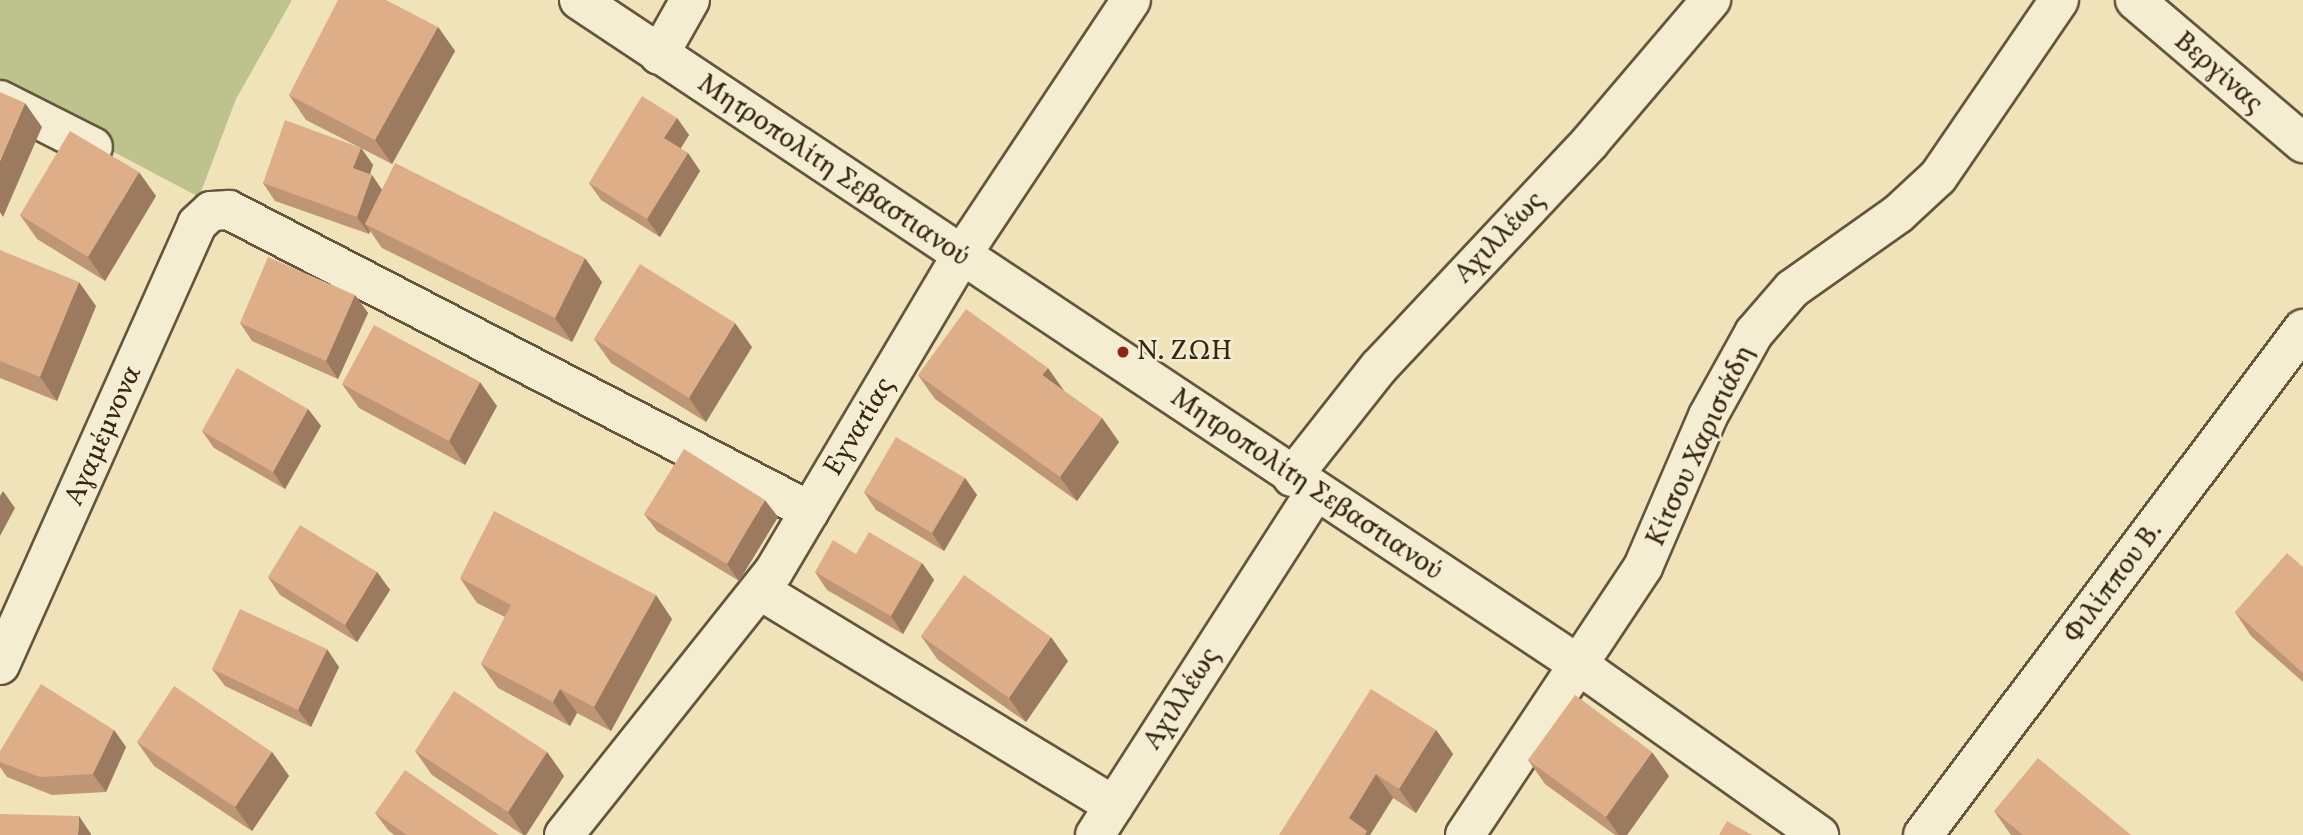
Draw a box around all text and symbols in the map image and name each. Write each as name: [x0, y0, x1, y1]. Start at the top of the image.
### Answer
street label: Βεργίνας: [2166, 25, 2270, 121]
street label: Μητροπολίτη Σεβαστιανού: [691, 67, 975, 275]
street label: Αχιλλέως: [1448, 185, 1552, 291]
place label: Ν. ΖΩΗ: [1137, 335, 1232, 369]
street label: Κίτσου Χαρισιάδη: [1640, 340, 1762, 552]
marker: Ν. ΖΩΗ: [1115, 344, 1131, 360]
street label: Αγαμέμνονα: [58, 361, 150, 511]
street label: Εγνατίας: [817, 372, 903, 482]
street label: Μητροπολίτη Σεβαστιανού: [1164, 381, 1448, 589]
street label: Φιλίππου Β.: [2057, 515, 2171, 651]
street label: Αχιλλέως: [1136, 641, 1228, 757]

